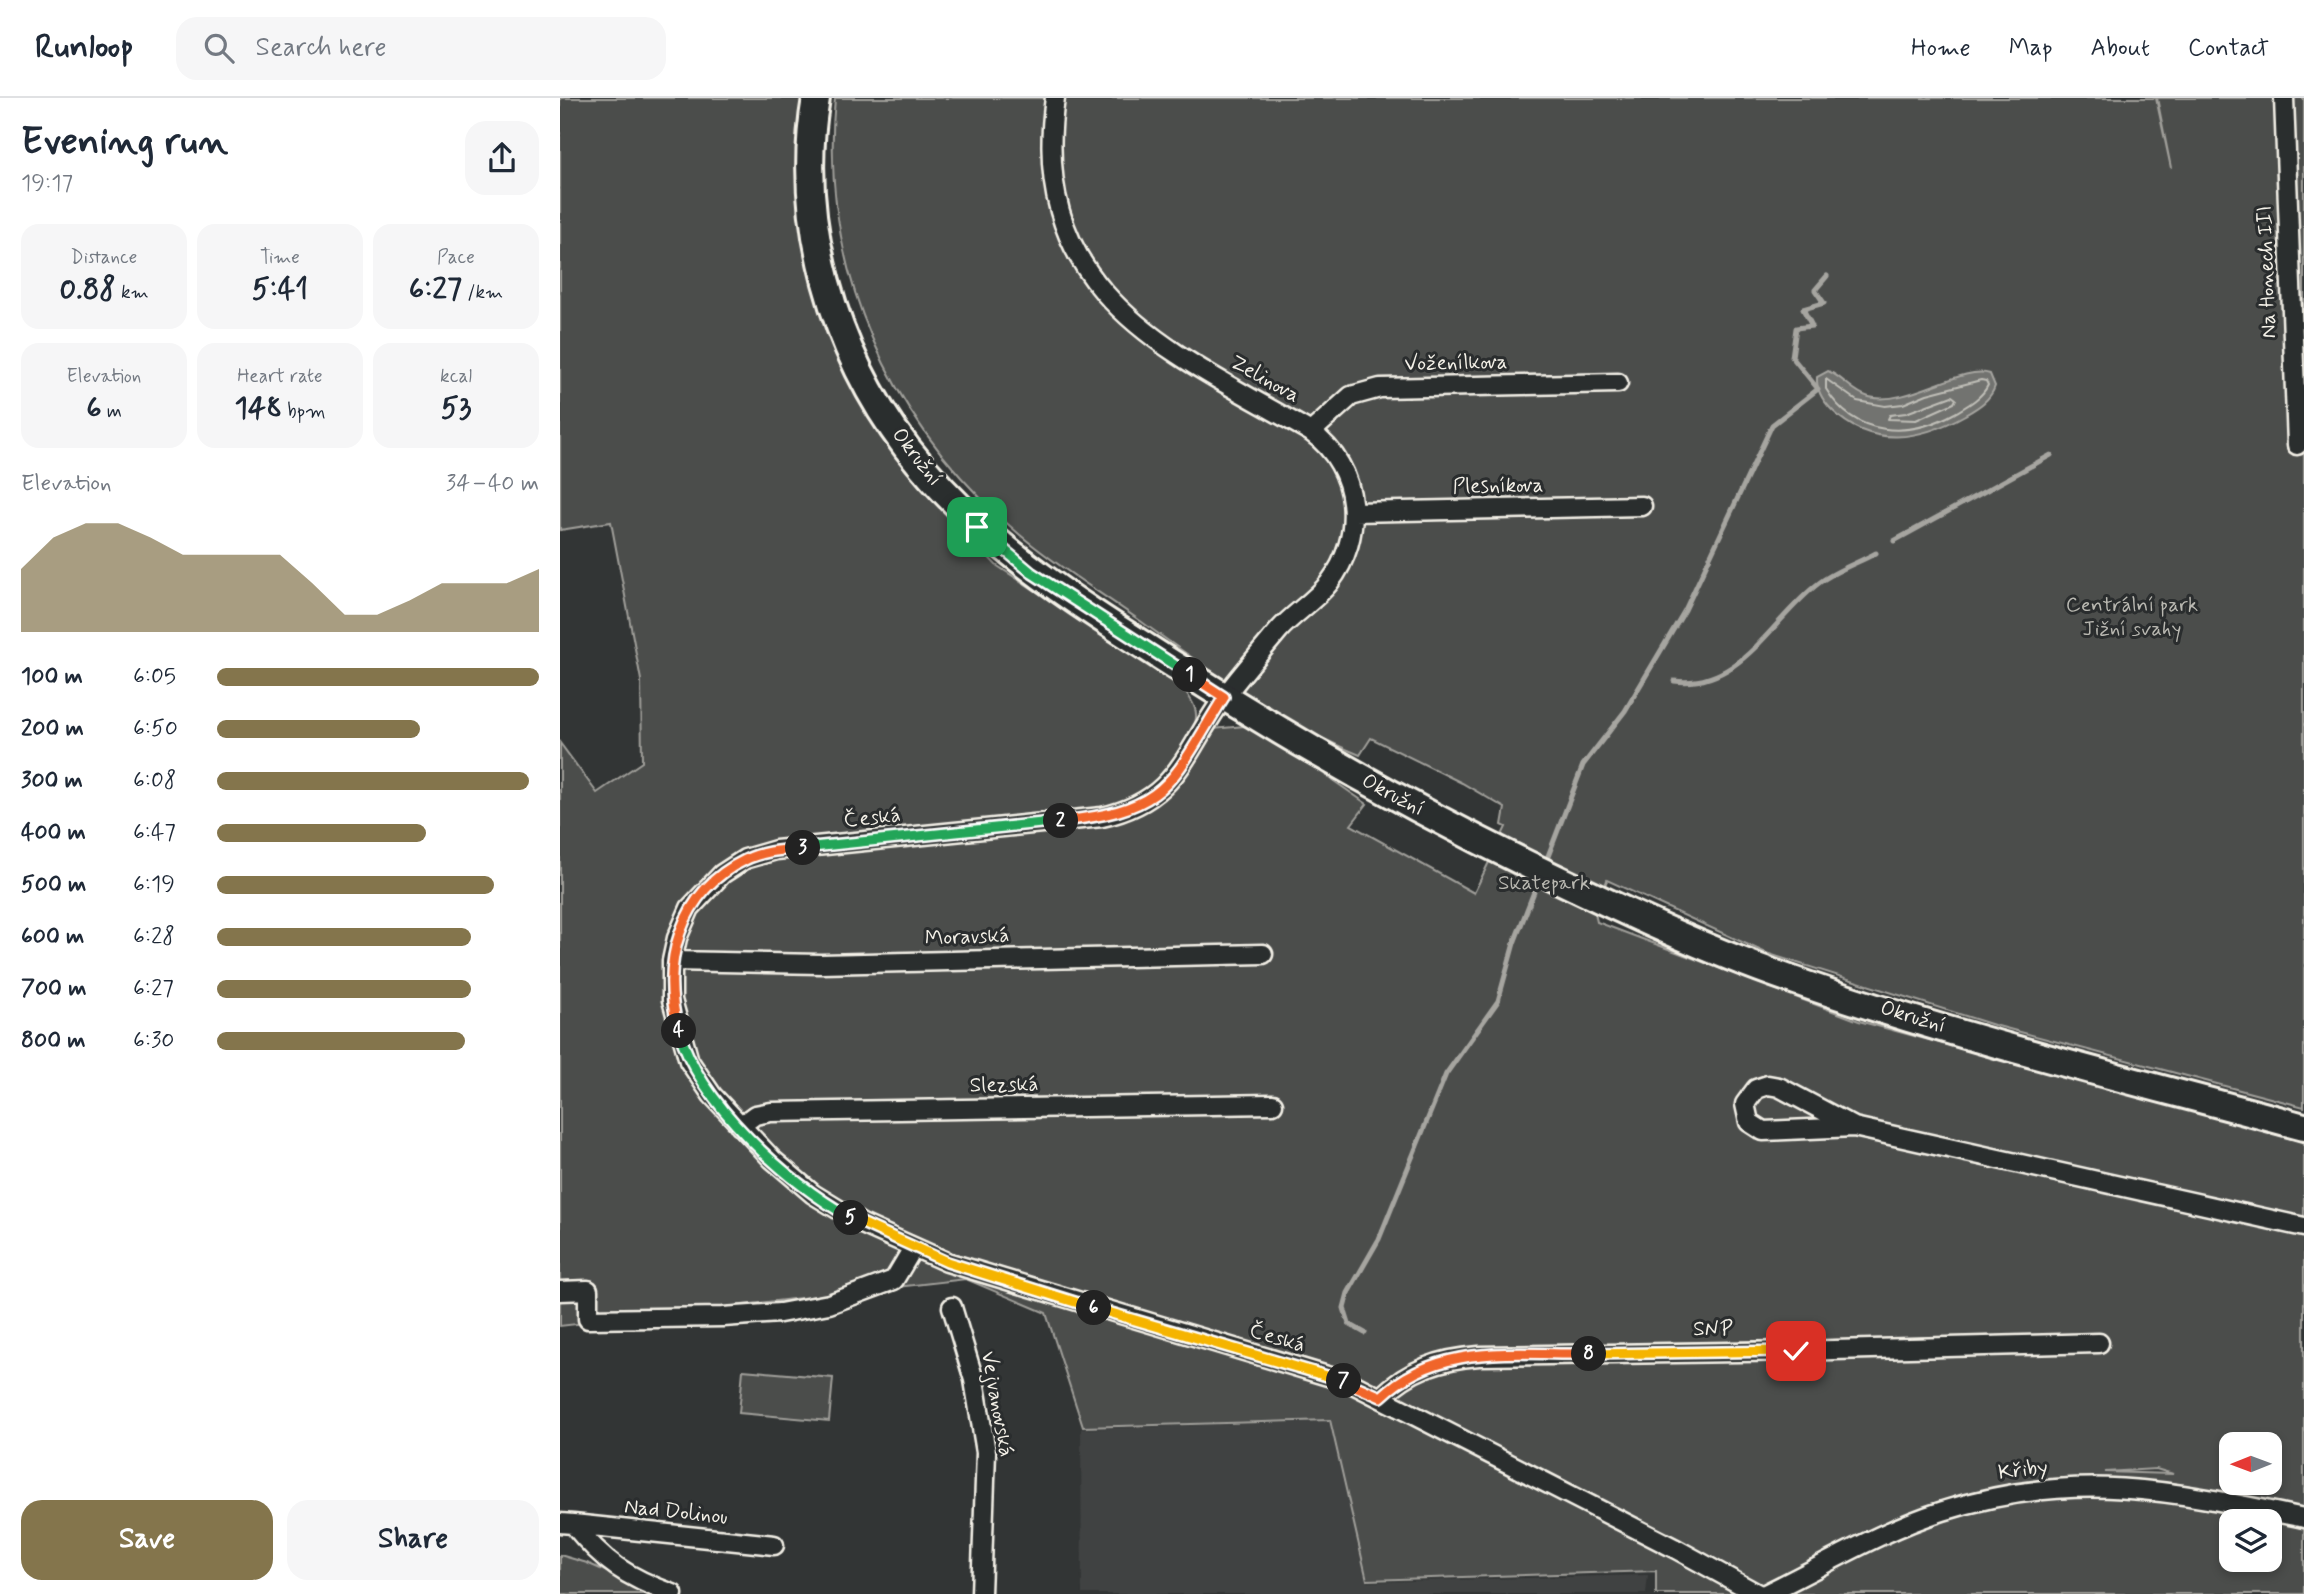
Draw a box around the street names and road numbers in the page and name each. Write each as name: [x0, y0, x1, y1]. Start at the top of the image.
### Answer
street label: Na Honech III: [2251, 205, 2283, 339]
street label: Zelinova: [1225, 348, 1305, 410]
street label: Voženílkova: [1404, 348, 1508, 378]
street label: Okružní: [885, 422, 949, 492]
street label: Plesníkova: [1452, 471, 1544, 501]
street label: Okružní: [1357, 767, 1429, 823]
street label: Česká: [842, 801, 902, 835]
street label: Moravská: [924, 922, 1010, 952]
street label: Okružní: [1877, 994, 1949, 1040]
street label: Slezská: [969, 1070, 1039, 1100]
street label: SNP: [1693, 1315, 1733, 1343]
street label: Česká: [1246, 1317, 1308, 1359]
street label: Vejvanovská: [974, 1349, 1020, 1459]
street label: Křiby: [1997, 1453, 2049, 1487]
street label: Nad Dolinou: [623, 1493, 729, 1531]

